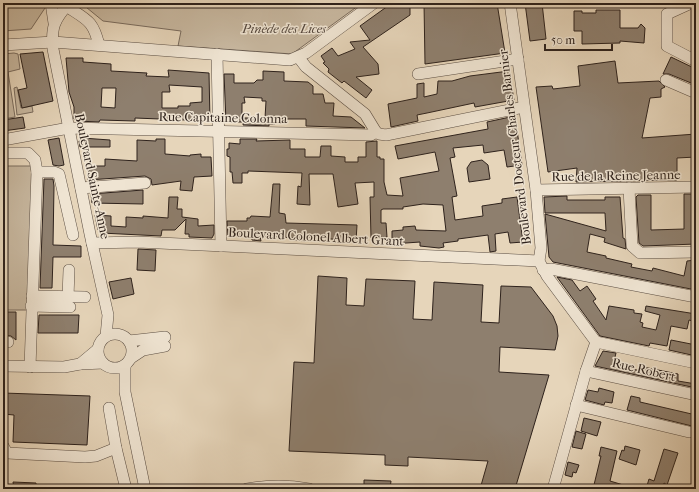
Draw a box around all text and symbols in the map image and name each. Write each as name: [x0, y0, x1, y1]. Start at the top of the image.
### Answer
park label: Pinède des Lices: [241, 21, 327, 36]
scale bar: [545, 26, 612, 52]
text: 50 m: [551, 33, 575, 47]
street label: Boulevard Docteur Charles Barnier: [495, 48, 534, 246]
street label: Rue Capitaine Colonna: [158, 109, 288, 126]
street label: Boulevard Sainte-Anne: [72, 112, 113, 241]
street label: Rue de la Reine Jeanne: [551, 167, 681, 184]
street label: Boulevard Colonel Albert Grant: [228, 224, 405, 249]
street label: Rue Robert: [611, 355, 678, 384]

